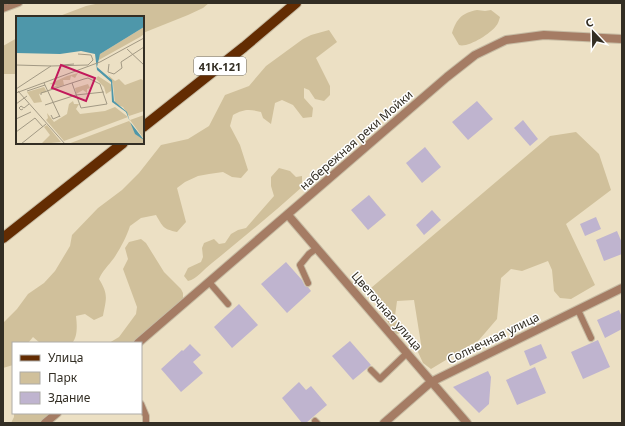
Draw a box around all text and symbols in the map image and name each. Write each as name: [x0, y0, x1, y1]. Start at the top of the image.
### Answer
north arrow: [573, 12, 613, 52]
text: С: [583, 14, 595, 31]
inset map: [16, 16, 144, 144]
road number: 41К-121: [194, 57, 246, 75]
street label: набережная реки Мойки: [296, 86, 416, 194]
street label: Цветочная улица: [348, 268, 426, 354]
street label: Солнечная улица: [444, 308, 542, 368]
legend: [12, 342, 142, 414]
text: Улица: [48, 349, 83, 366]
text: Парк: [48, 369, 78, 386]
text: Здание: [48, 389, 91, 406]

